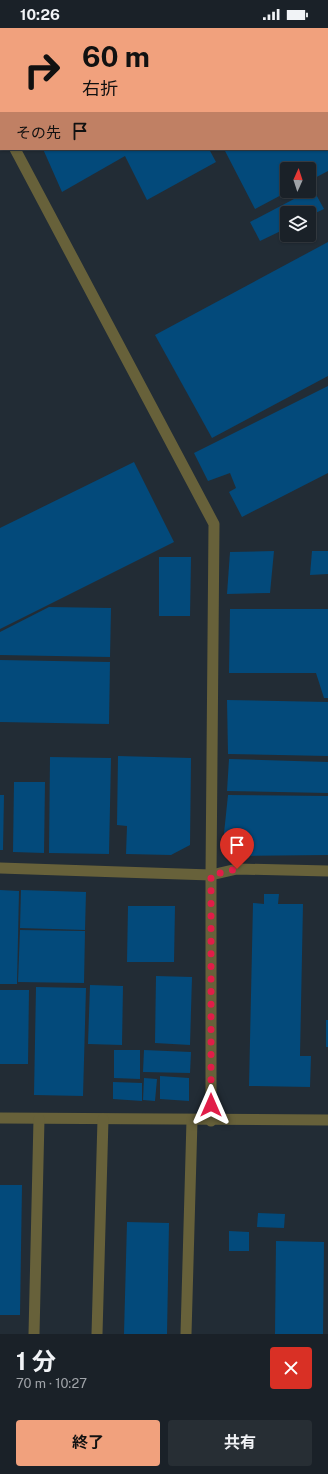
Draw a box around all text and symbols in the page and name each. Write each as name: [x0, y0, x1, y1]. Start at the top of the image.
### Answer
text: 10:26: [20, 6, 60, 23]
text: 60 m: [82, 40, 150, 73]
icon: right: [16, 44, 68, 96]
text: 右折: [82, 78, 118, 99]
icon: arrive: [69, 120, 91, 142]
text: その先: [16, 124, 61, 141]
north arrow: [280, 162, 316, 198]
map controls: [280, 162, 316, 242]
button: layers: [280, 206, 316, 242]
pin: [220, 828, 254, 869]
icon: arrive: [226, 834, 248, 856]
position arrow: [190, 1084, 232, 1126]
text: 1 分: [16, 1347, 56, 1375]
button: close: [270, 1347, 312, 1389]
text: 70 m · 10:27: [16, 1376, 87, 1391]
button: 終了: [16, 1420, 160, 1466]
button: 共有: [168, 1420, 312, 1466]

